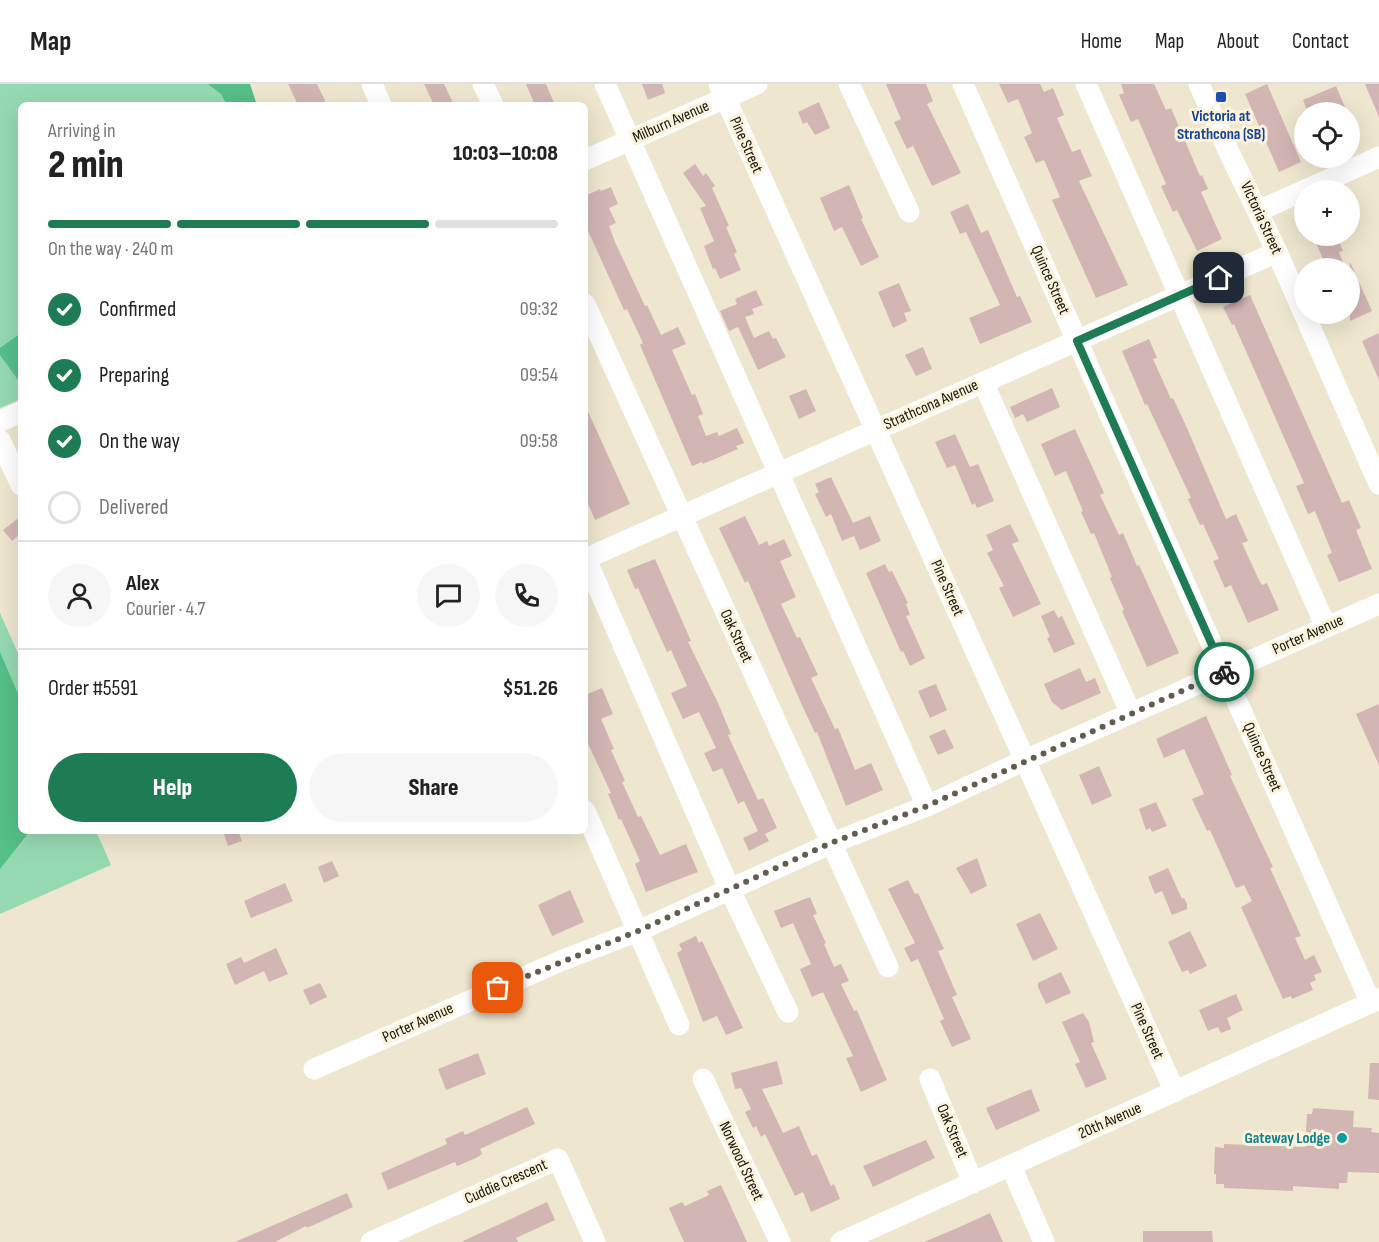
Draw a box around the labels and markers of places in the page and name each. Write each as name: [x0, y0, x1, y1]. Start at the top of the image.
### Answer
marker: Victoria at Strathcona (SB): [1214, 90, 1228, 104]
place label: Victoria at Strathcona (SB): [1177, 107, 1265, 144]
pin: [1193, 252, 1244, 303]
pin: [472, 962, 523, 1013]
place label: Gateway Lodge: [1244, 1129, 1330, 1148]
marker: Gateway Lodge: [1335, 1131, 1349, 1145]

